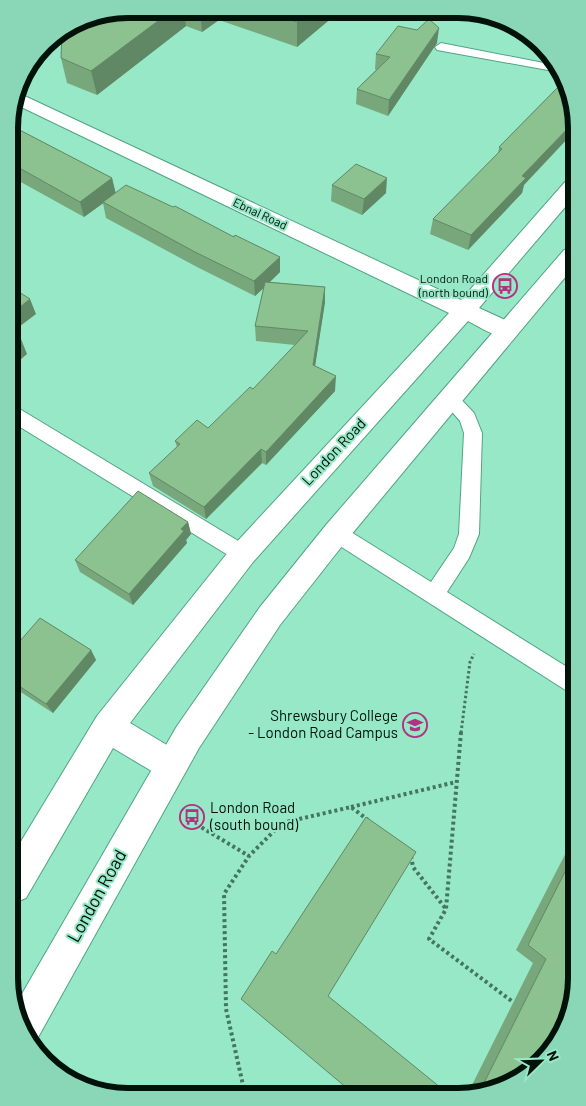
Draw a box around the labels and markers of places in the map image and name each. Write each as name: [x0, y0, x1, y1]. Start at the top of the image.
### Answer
place label: London Road (north bound): [418, 271, 489, 299]
bus stop icon: London Road (north bound): [492, 273, 518, 299]
place label: Shrewsbury College - London Road Campus: [248, 706, 398, 741]
school or university icon: Shrewsbury College - London Road Campus: [402, 712, 428, 738]
place label: London Road (south bound): [209, 798, 298, 833]
bus stop icon: London Road (south bound): [179, 804, 205, 830]

